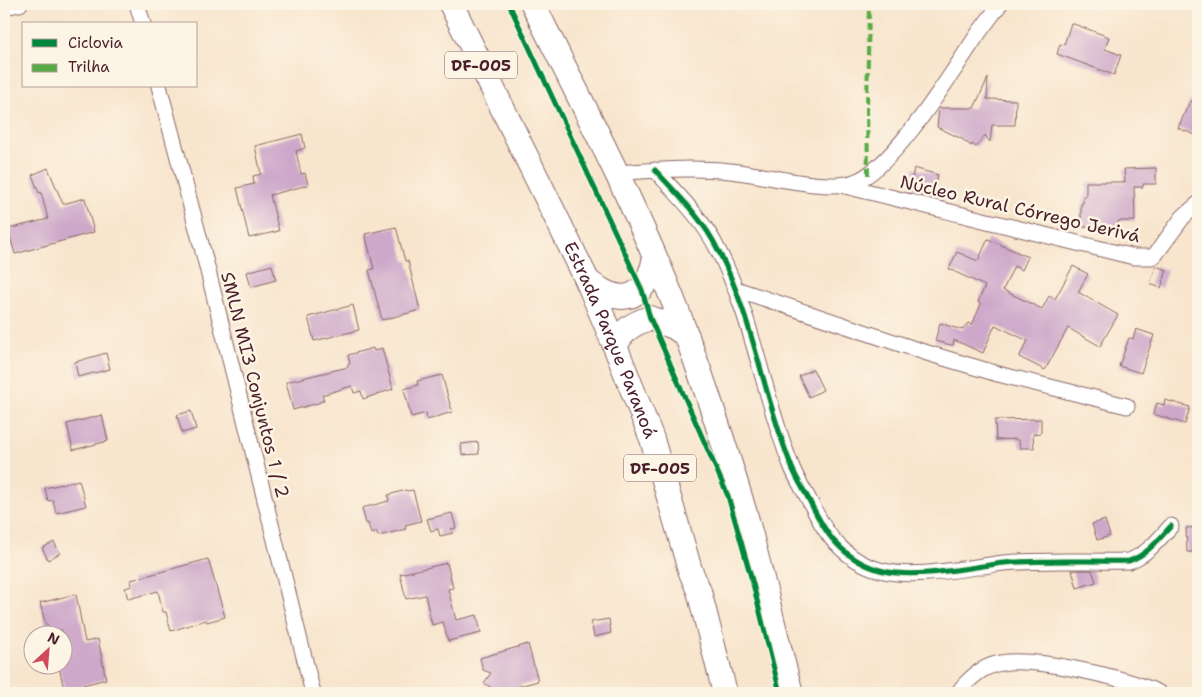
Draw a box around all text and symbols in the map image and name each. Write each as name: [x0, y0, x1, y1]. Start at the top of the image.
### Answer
legend: [22, 22, 198, 88]
text: Ciclovia: [68, 33, 124, 53]
road number: DF-005: [445, 52, 517, 78]
text: Trilha: [68, 57, 110, 77]
street label: Núcleo Rural Córrego Jerivá: [898, 170, 1142, 248]
street label: Estrada Parque Paranoá: [558, 238, 662, 442]
street label: SMLN MI3 Conjuntos 1 / 2: [215, 269, 295, 501]
road number: DF-005: [624, 454, 696, 482]
north arrow: [22, 624, 72, 674]
text: N: [45, 628, 63, 649]

